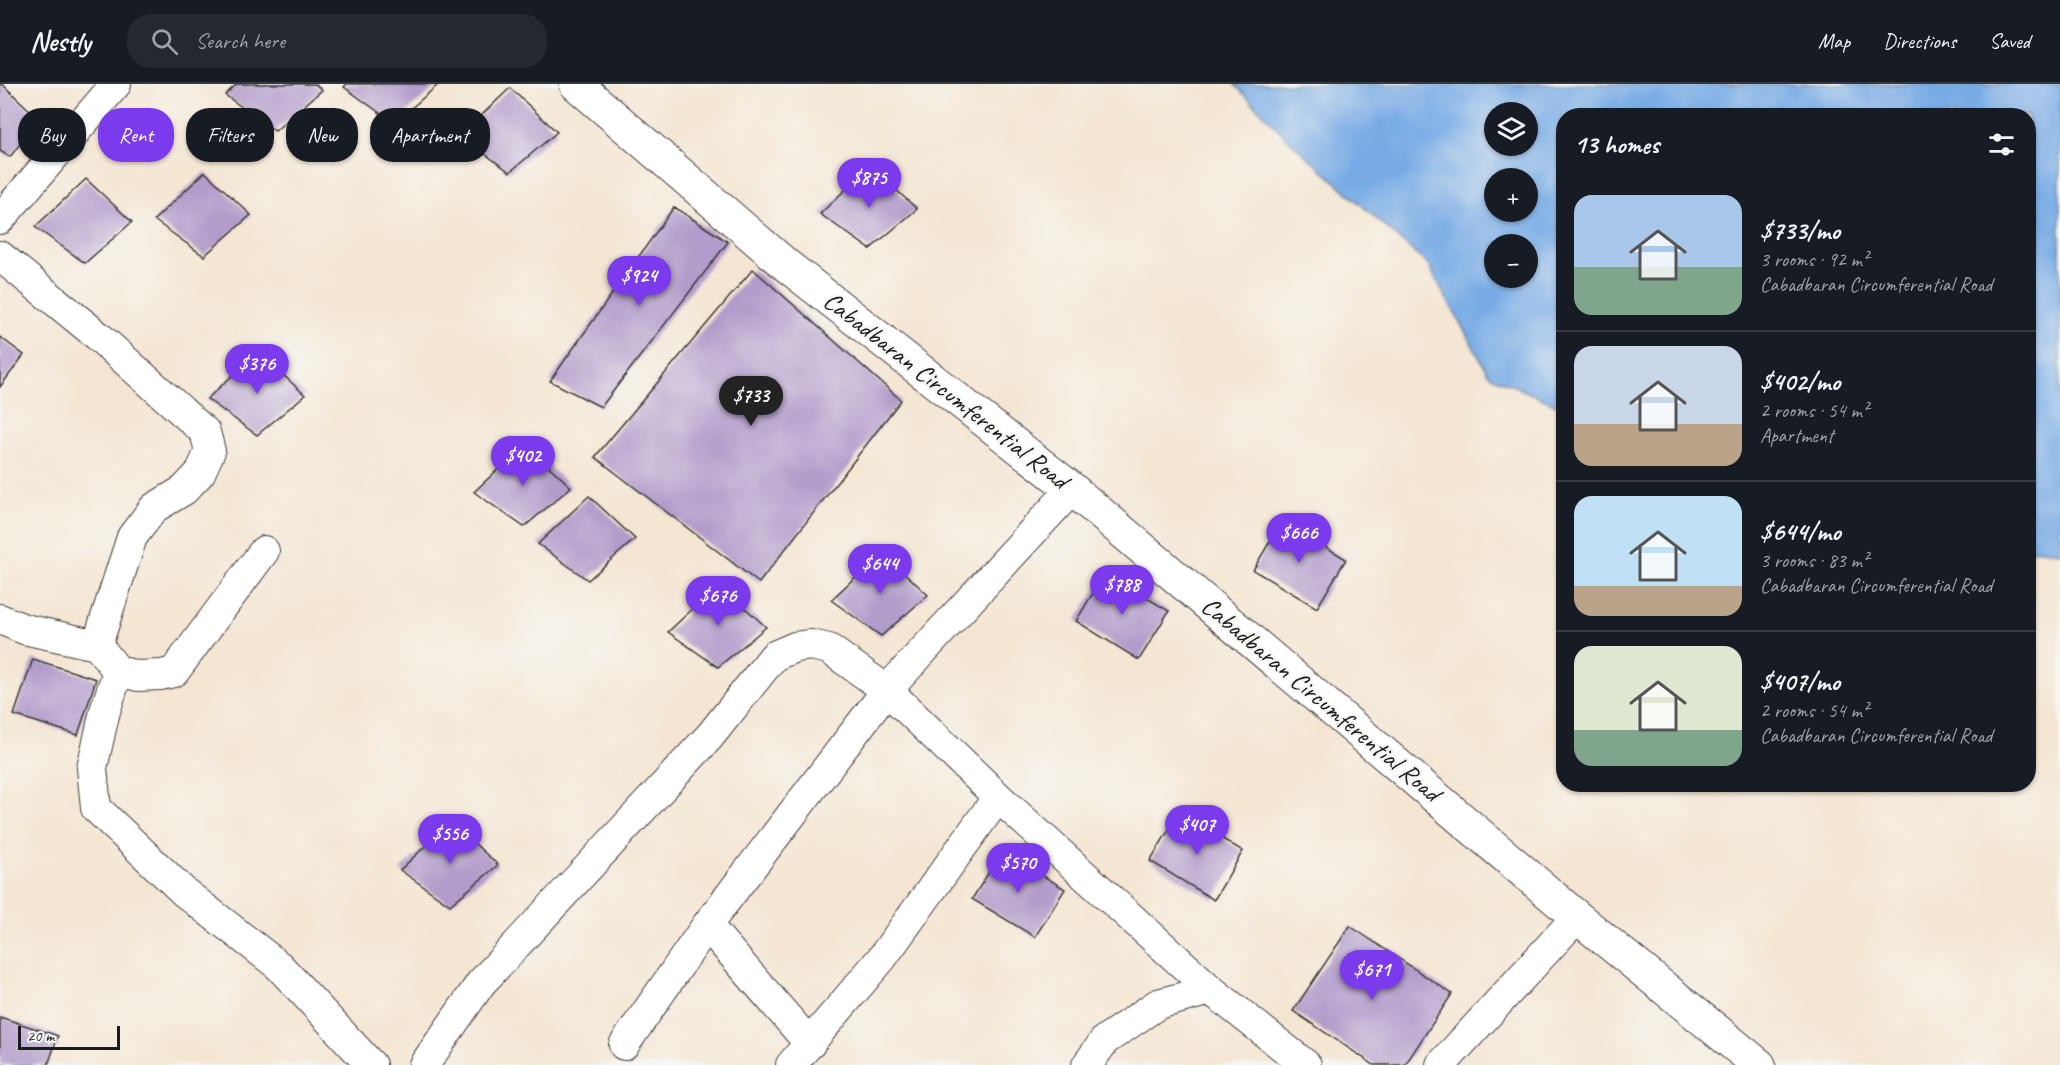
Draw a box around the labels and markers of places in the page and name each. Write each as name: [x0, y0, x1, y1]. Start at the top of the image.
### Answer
pin: $875: [833, 158, 905, 209]
pin: $924: [603, 256, 675, 307]
pin: $376: [221, 344, 293, 395]
pin: $733: [715, 376, 787, 427]
pin: $402: [487, 436, 559, 487]
pin: $666: [1263, 513, 1335, 564]
pin: $644: [844, 544, 916, 595]
pin: $788: [1086, 565, 1158, 616]
pin: $676: [682, 576, 754, 627]
pin: $407: [1161, 805, 1233, 856]
pin: $556: [414, 814, 486, 865]
pin: $570: [982, 843, 1054, 894]
pin: $671: [1336, 950, 1408, 1001]

